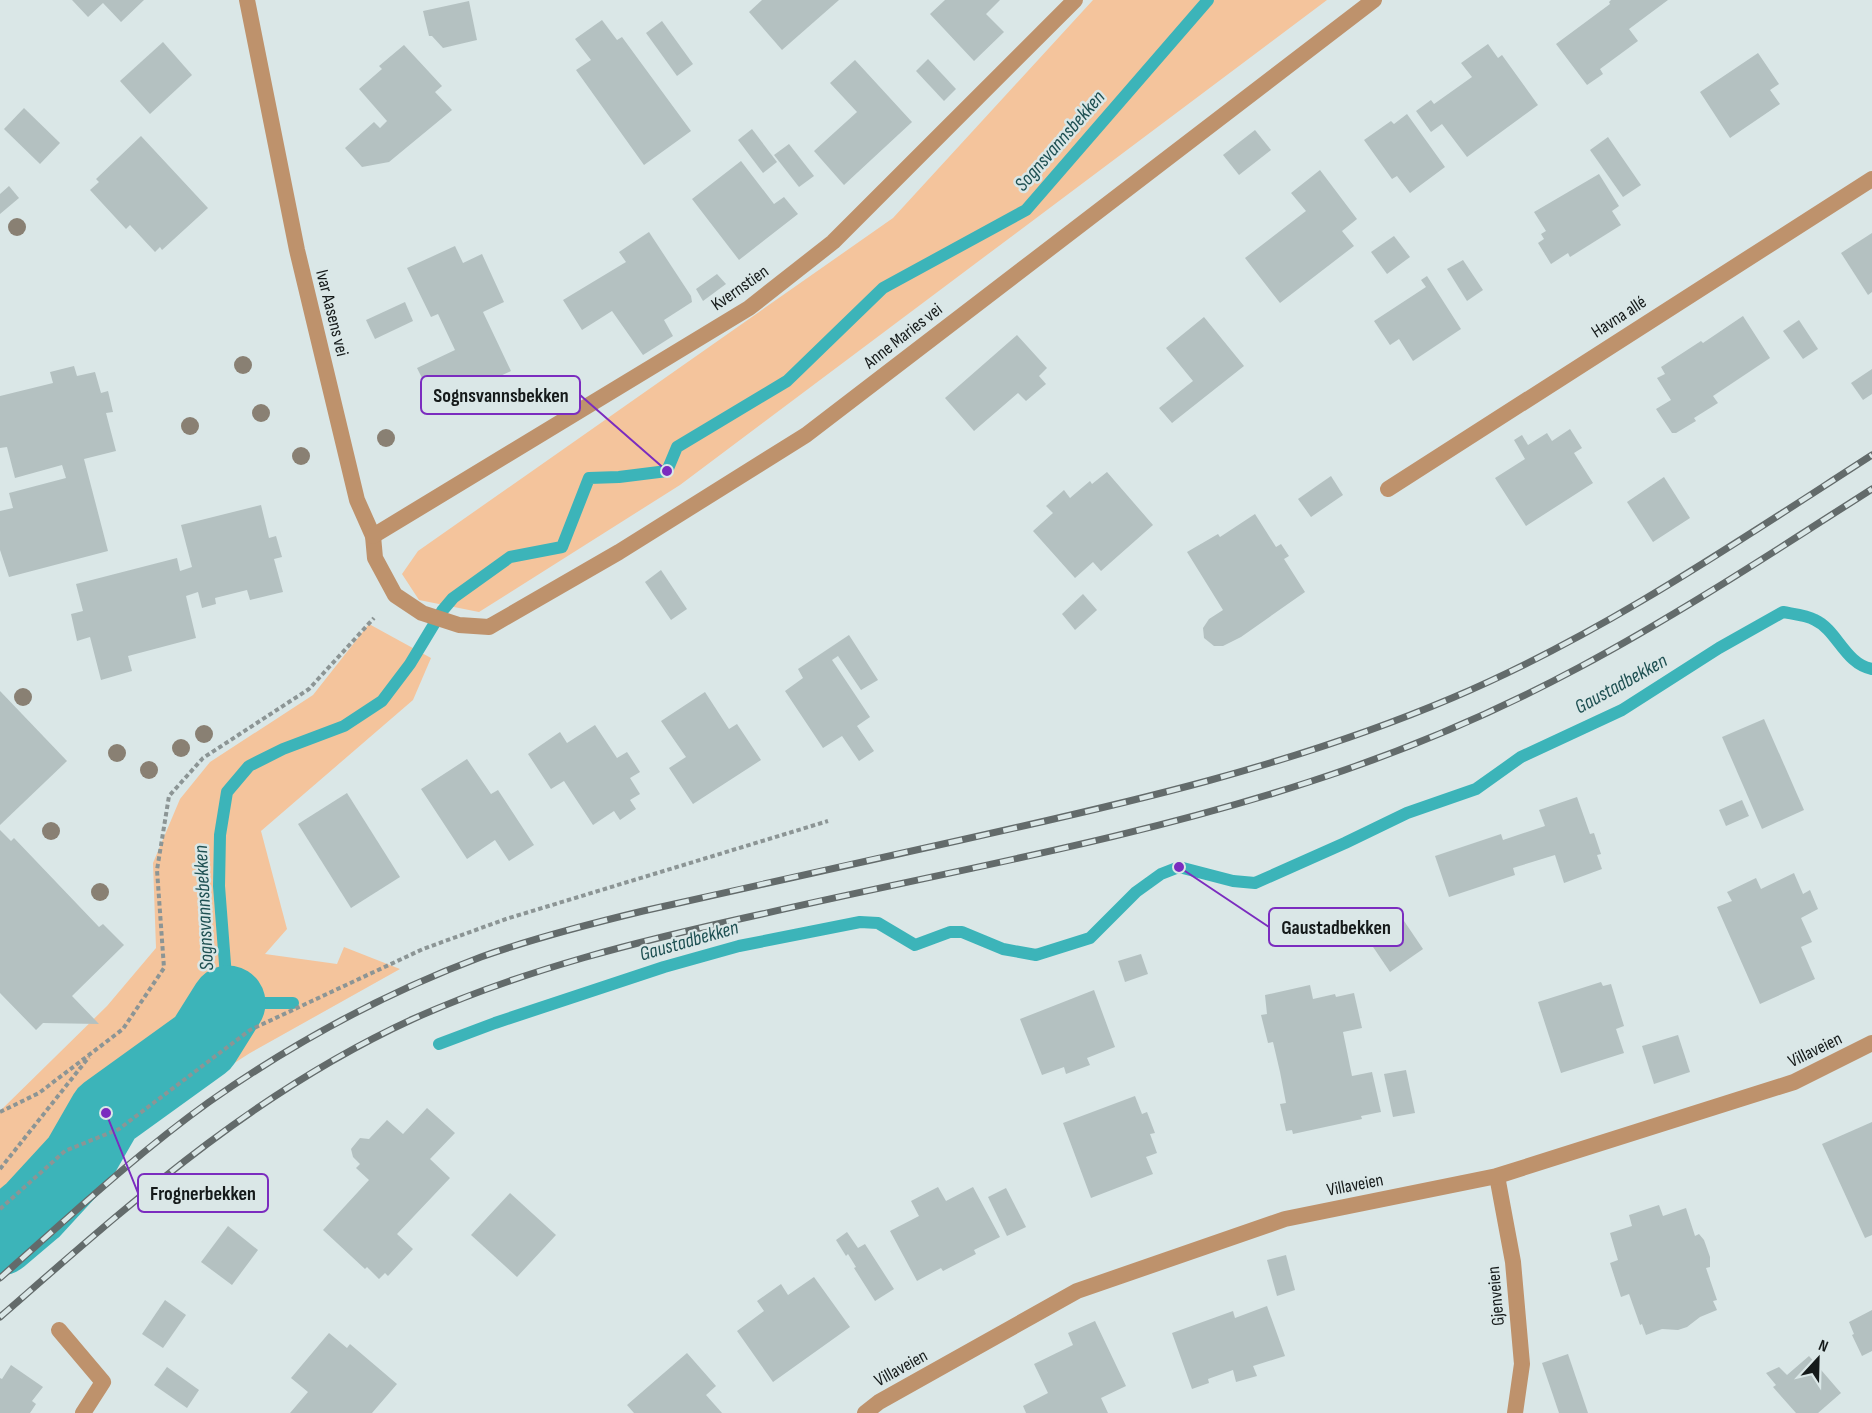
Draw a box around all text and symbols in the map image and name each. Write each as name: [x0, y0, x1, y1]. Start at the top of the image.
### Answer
water label: Sognsvannsbekken: [1010, 86, 1110, 196]
street label: Kvernstien: [707, 261, 773, 315]
street label: Ivar Aasens vei: [311, 268, 353, 358]
street label: Havna allé: [1588, 292, 1650, 342]
street label: Anne Maries vei: [859, 299, 946, 374]
callout: Sognsvannsbekken: [421, 376, 580, 414]
text: Sognsvannsbekken: [433, 384, 569, 408]
water label: Gaustadbekken: [1571, 649, 1671, 719]
water label: Sognsvannsbekken: [189, 845, 219, 971]
callout: Gaustadbekken: [1269, 908, 1403, 946]
water label: Gaustadbekken: [637, 915, 741, 967]
text: Gaustadbekken: [1281, 916, 1391, 940]
street label: Villaveien: [1785, 1028, 1845, 1072]
street label: Villaveien: [1325, 1169, 1385, 1201]
callout: Frognerbekken: [138, 1174, 268, 1212]
text: Frognerbekken: [150, 1182, 256, 1206]
street label: Gjenveien: [1483, 1265, 1509, 1327]
north arrow: [1788, 1329, 1848, 1389]
text: N: [1816, 1336, 1831, 1357]
street label: Villaveien: [871, 1345, 931, 1391]

